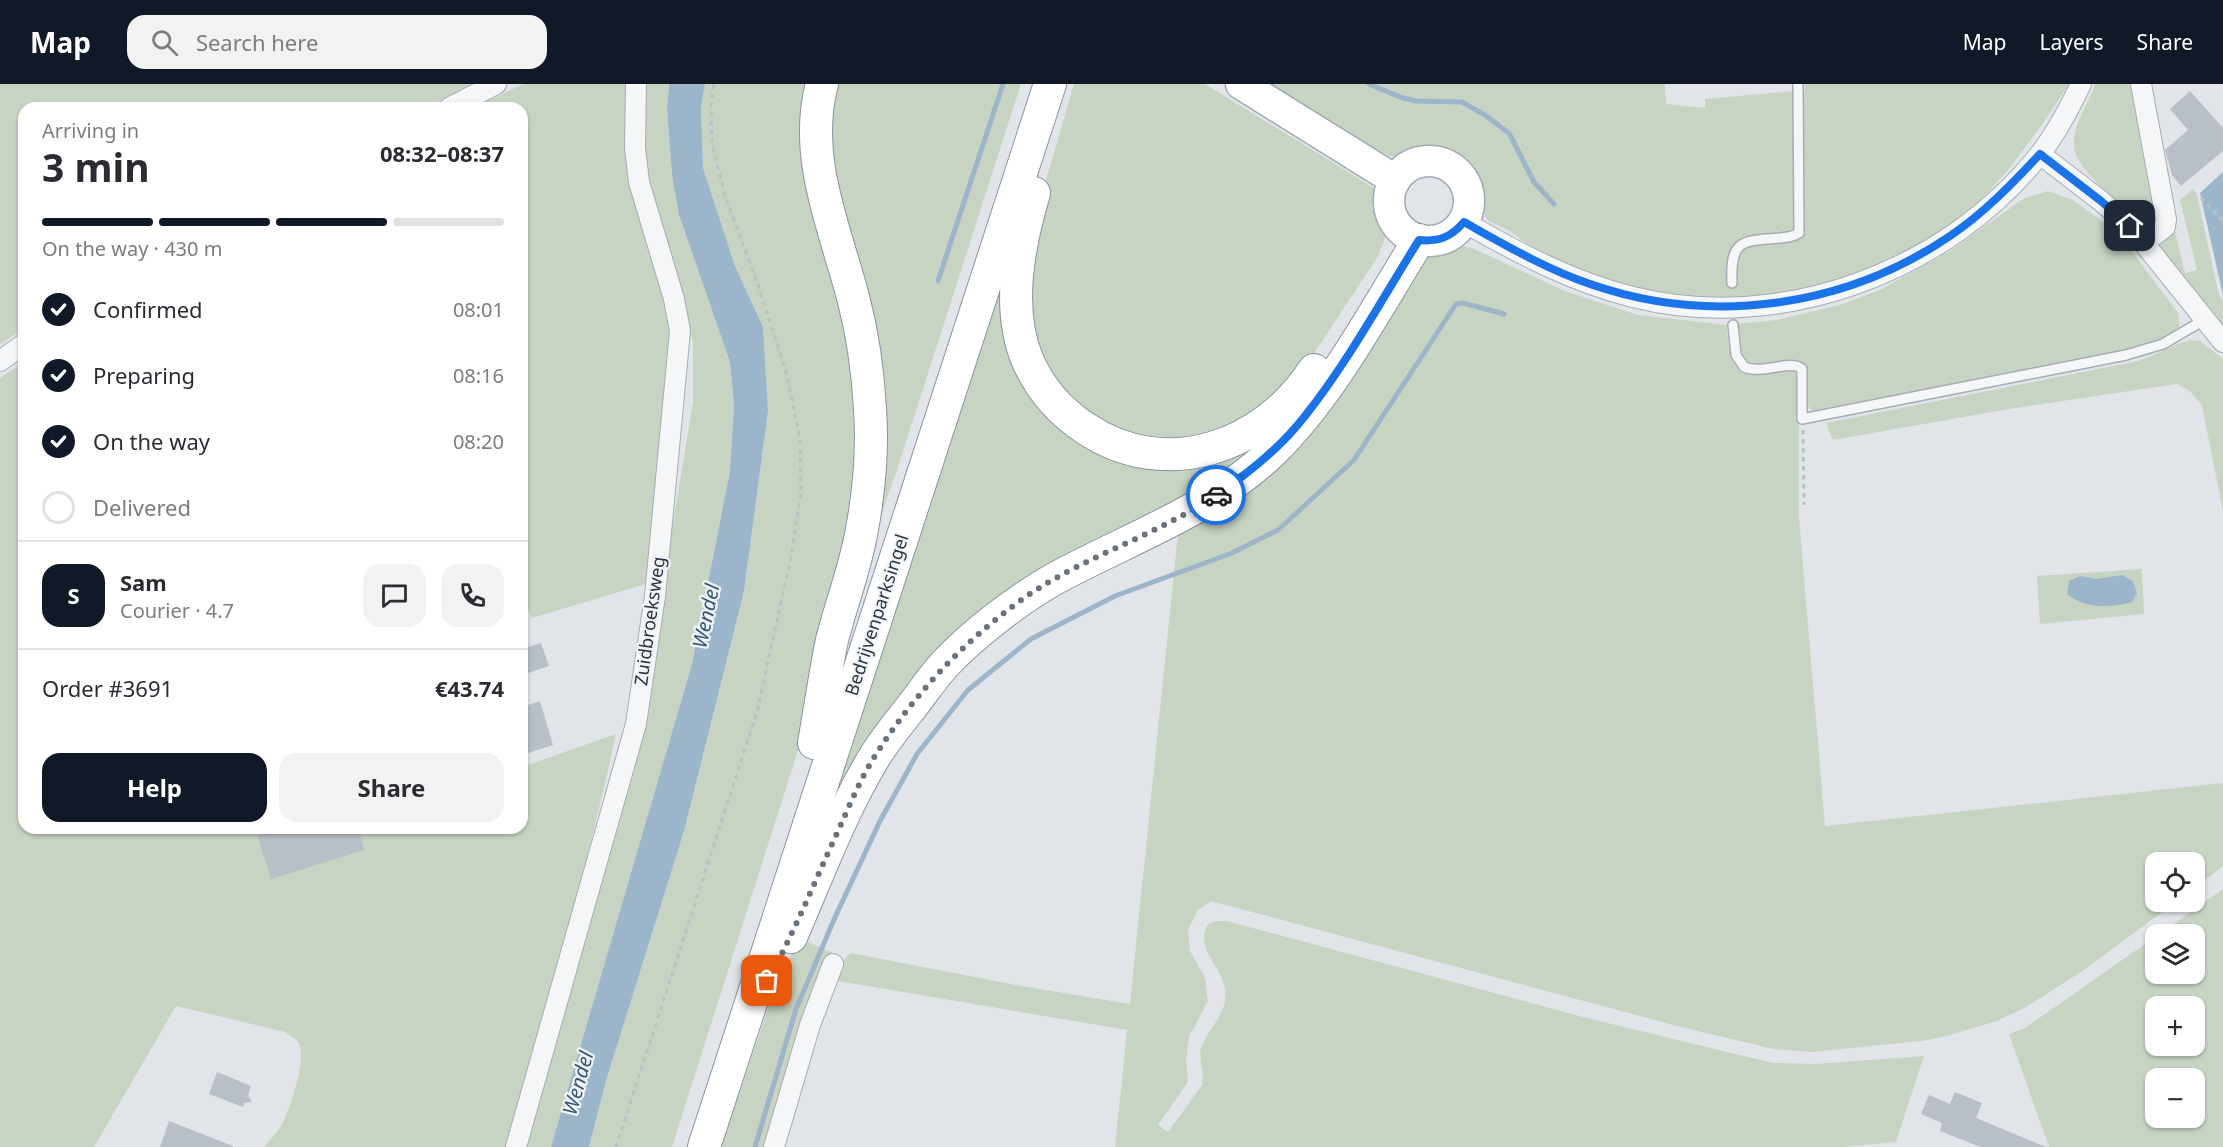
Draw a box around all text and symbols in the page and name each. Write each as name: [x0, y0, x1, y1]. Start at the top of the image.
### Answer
search box: [127, 15, 547, 69]
text: Map: [30, 23, 91, 61]
icon: search: [148, 26, 181, 59]
text: Search here: [196, 27, 318, 57]
text: Map: [1963, 28, 2007, 56]
text: Layers: [2040, 28, 2104, 56]
text: Share: [2137, 28, 2193, 56]
text: Arriving in: [42, 117, 139, 144]
text: 08:32–08:37: [380, 138, 504, 168]
text: 3 min: [42, 140, 149, 193]
pin: [2104, 200, 2155, 251]
icon: home: [2113, 209, 2146, 242]
text: On the way · 430 m: [42, 235, 222, 262]
icon: check: [42, 293, 75, 326]
text: Confirmed: [93, 294, 203, 324]
text: 08:01: [453, 296, 504, 323]
icon: check: [42, 359, 75, 392]
text: Preparing: [93, 360, 195, 390]
text: 08:16: [453, 362, 504, 389]
icon: check: [42, 425, 75, 458]
text: On the way: [93, 426, 210, 456]
text: 08:20: [453, 428, 504, 455]
courier: [1186, 465, 1246, 525]
icon: car: [1200, 479, 1233, 512]
text: Delivered: [93, 492, 191, 522]
street label: Bedrijvenparksingel: [839, 531, 914, 699]
street label: Zuidbroeksweg: [628, 555, 670, 687]
button: chat: [363, 564, 426, 627]
button: phone: [441, 564, 504, 627]
text: Sam: [120, 567, 167, 597]
text: S: [67, 580, 80, 610]
water label: Wendel: [686, 580, 726, 650]
text: Courier · 4.7: [120, 597, 234, 624]
text: Order #3691: [42, 673, 173, 703]
text: €43.74: [435, 673, 504, 703]
button: Help: [42, 753, 267, 822]
button: Share: [279, 753, 504, 822]
map controls: [2145, 852, 2205, 1128]
button: locate: [2145, 852, 2205, 912]
button: layers: [2145, 924, 2205, 984]
pin: [741, 955, 792, 1006]
icon: bag: [750, 964, 783, 997]
button: +: [2145, 996, 2205, 1056]
water label: Wendel: [556, 1047, 600, 1118]
button: −: [2145, 1068, 2205, 1128]

